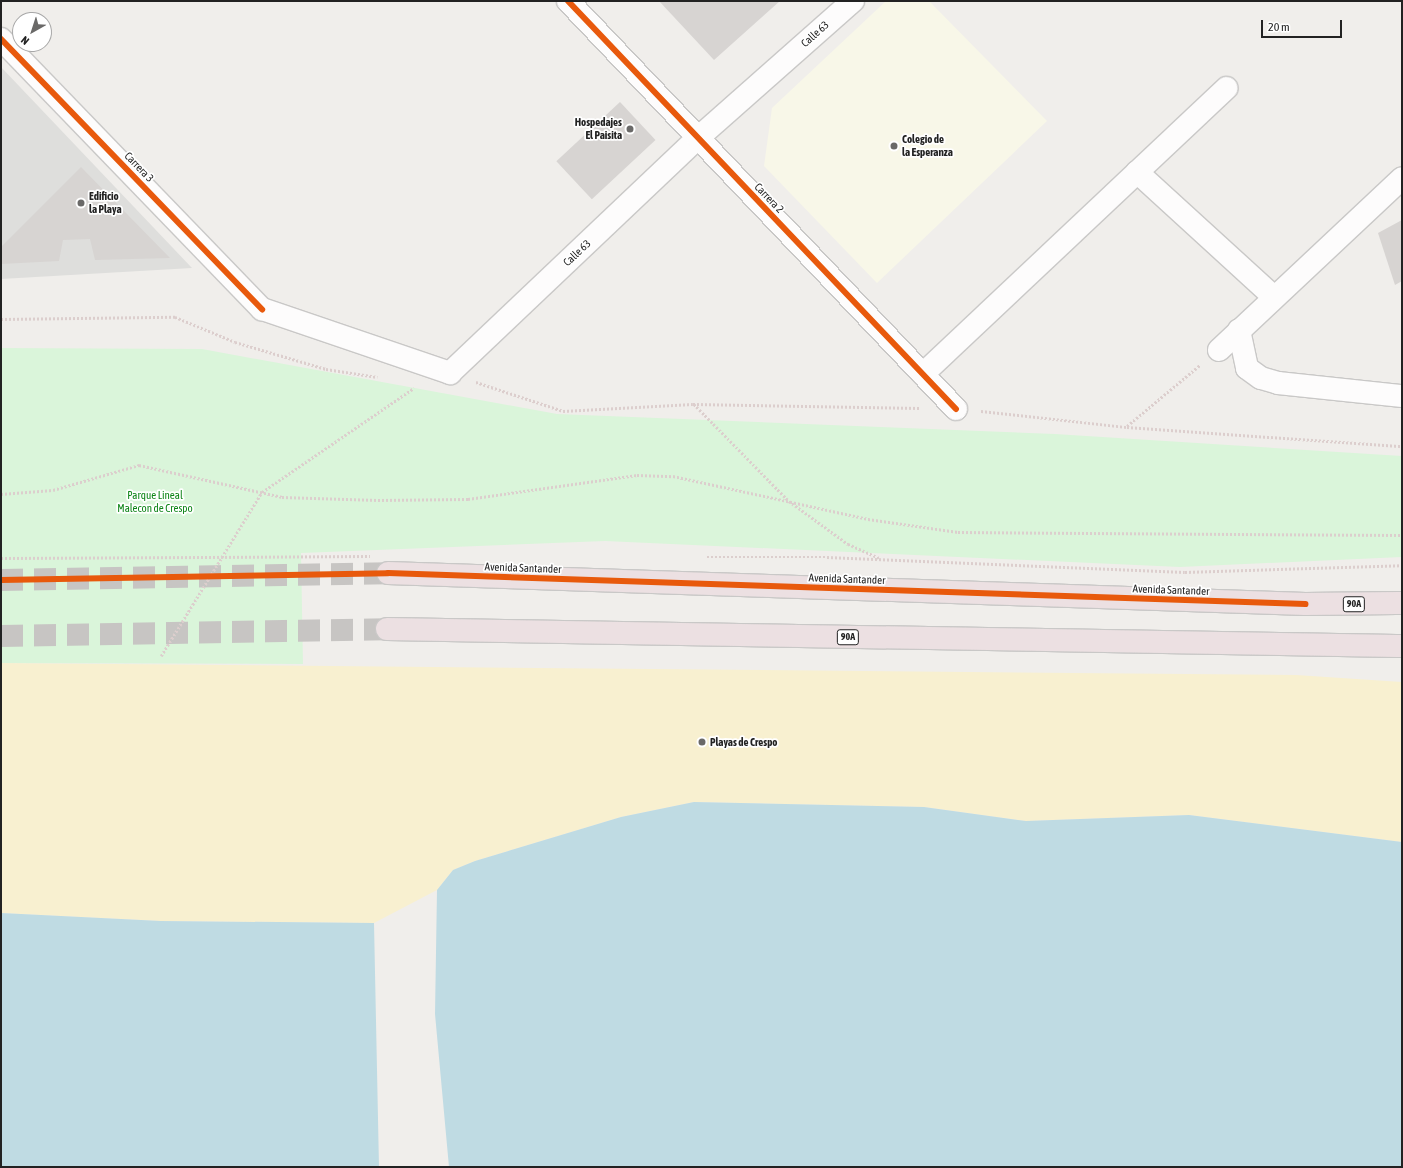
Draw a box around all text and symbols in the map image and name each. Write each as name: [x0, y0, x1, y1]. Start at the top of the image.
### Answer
north arrow: [12, 12, 52, 52]
scale bar: [1263, 12, 1344, 38]
street label: Calle 63: [798, 18, 832, 50]
text: 20 m: [1268, 20, 1290, 34]
text: N: [19, 34, 31, 47]
place label: Hospedajes El Paisita: [575, 116, 622, 142]
marker: Hospedajes El Paisita: [625, 124, 635, 134]
place label: Colegio de la Esperanza: [902, 133, 953, 159]
marker: Colegio de la Esperanza: [889, 141, 899, 151]
street label: Carrera 3: [122, 149, 156, 185]
street label: Carrera 2: [752, 180, 786, 216]
place label: Edificio la Playa: [89, 190, 121, 216]
marker: Edificio la Playa: [76, 198, 86, 208]
street label: Calle 63: [561, 237, 593, 269]
park label: Parque Lineal Malecon de Crespo: [117, 489, 193, 515]
street label: Avenida Santander: [484, 560, 562, 576]
street label: Avenida Santander: [808, 571, 886, 587]
street label: Avenida Santander: [1132, 582, 1210, 598]
road number: 90A: [1342, 596, 1366, 612]
road number: 90A: [836, 629, 860, 645]
place label: Playas de Crespo: [710, 735, 778, 749]
marker: Playas de Crespo: [697, 737, 707, 747]

